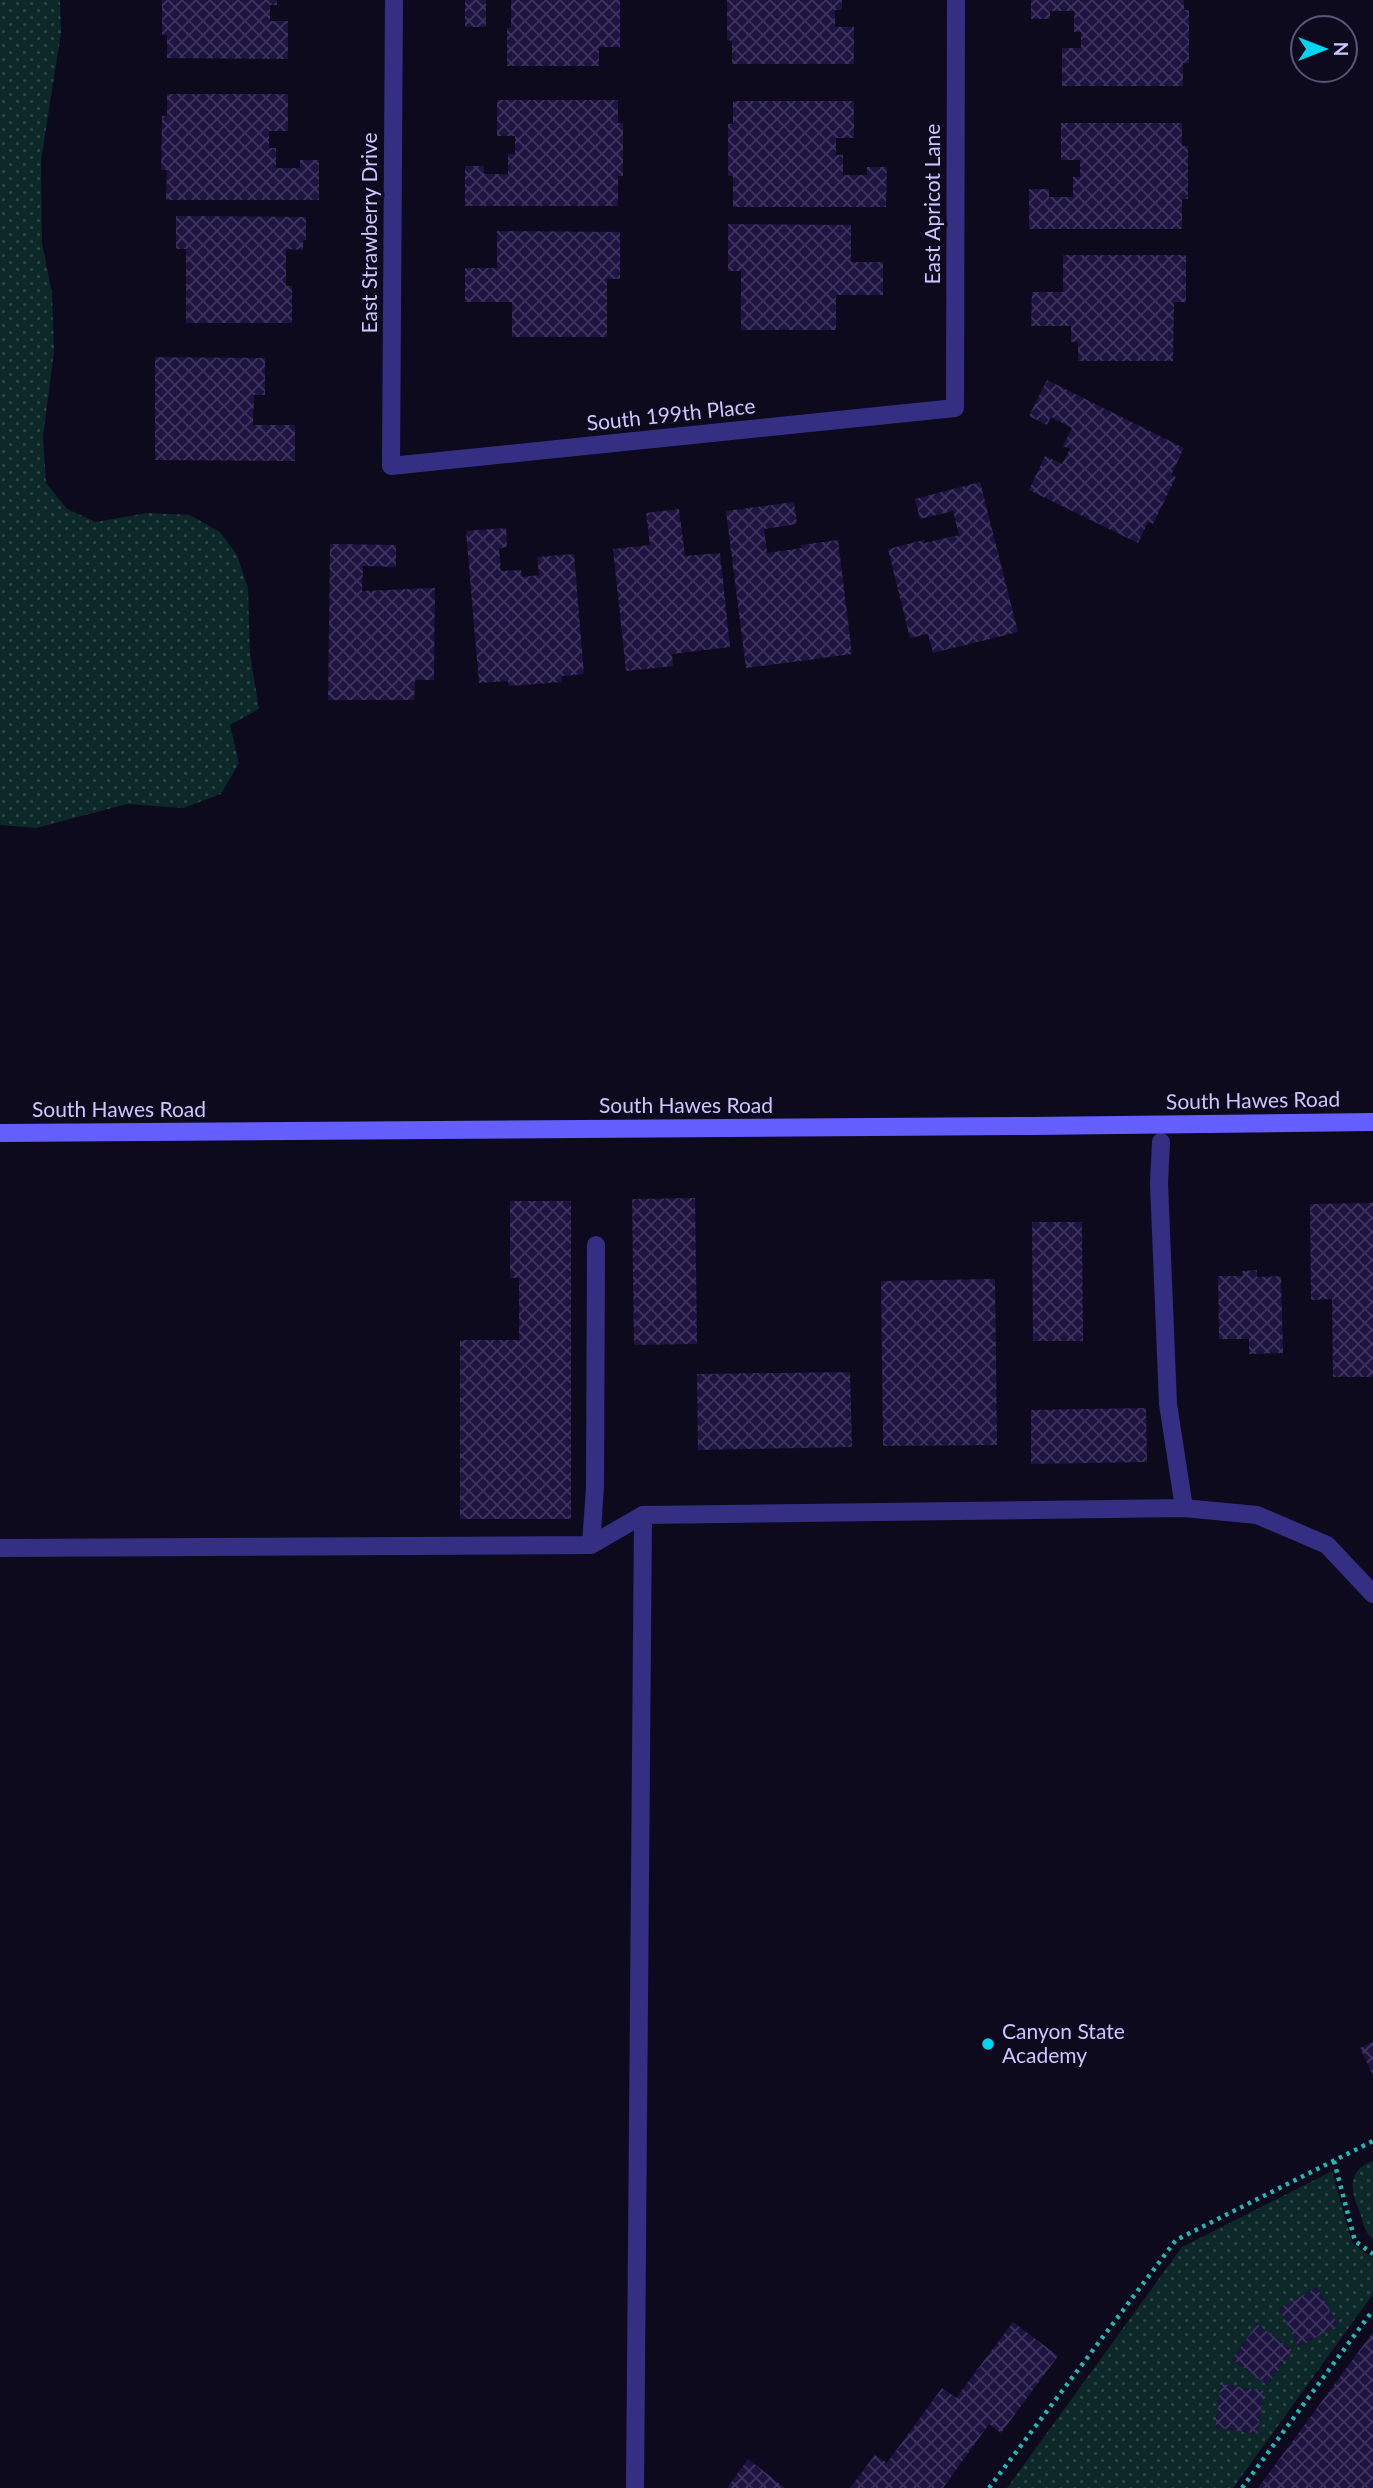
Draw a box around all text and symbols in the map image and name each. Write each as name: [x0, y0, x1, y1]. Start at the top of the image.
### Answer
north arrow: [1289, 14, 1359, 84]
text: N: [1330, 42, 1353, 56]
street label: East Apricot Lane: [919, 124, 944, 284]
street label: East Strawberry Drive: [356, 132, 381, 334]
street label: South 199th Place: [585, 392, 756, 435]
street label: South Hawes Road: [1166, 1085, 1340, 1114]
street label: South Hawes Road: [599, 1092, 773, 1117]
street label: South Hawes Road: [32, 1096, 206, 1121]
place label: Canyon State Academy: [1002, 2018, 1125, 2067]
marker: Canyon State Academy: [980, 2036, 996, 2052]

